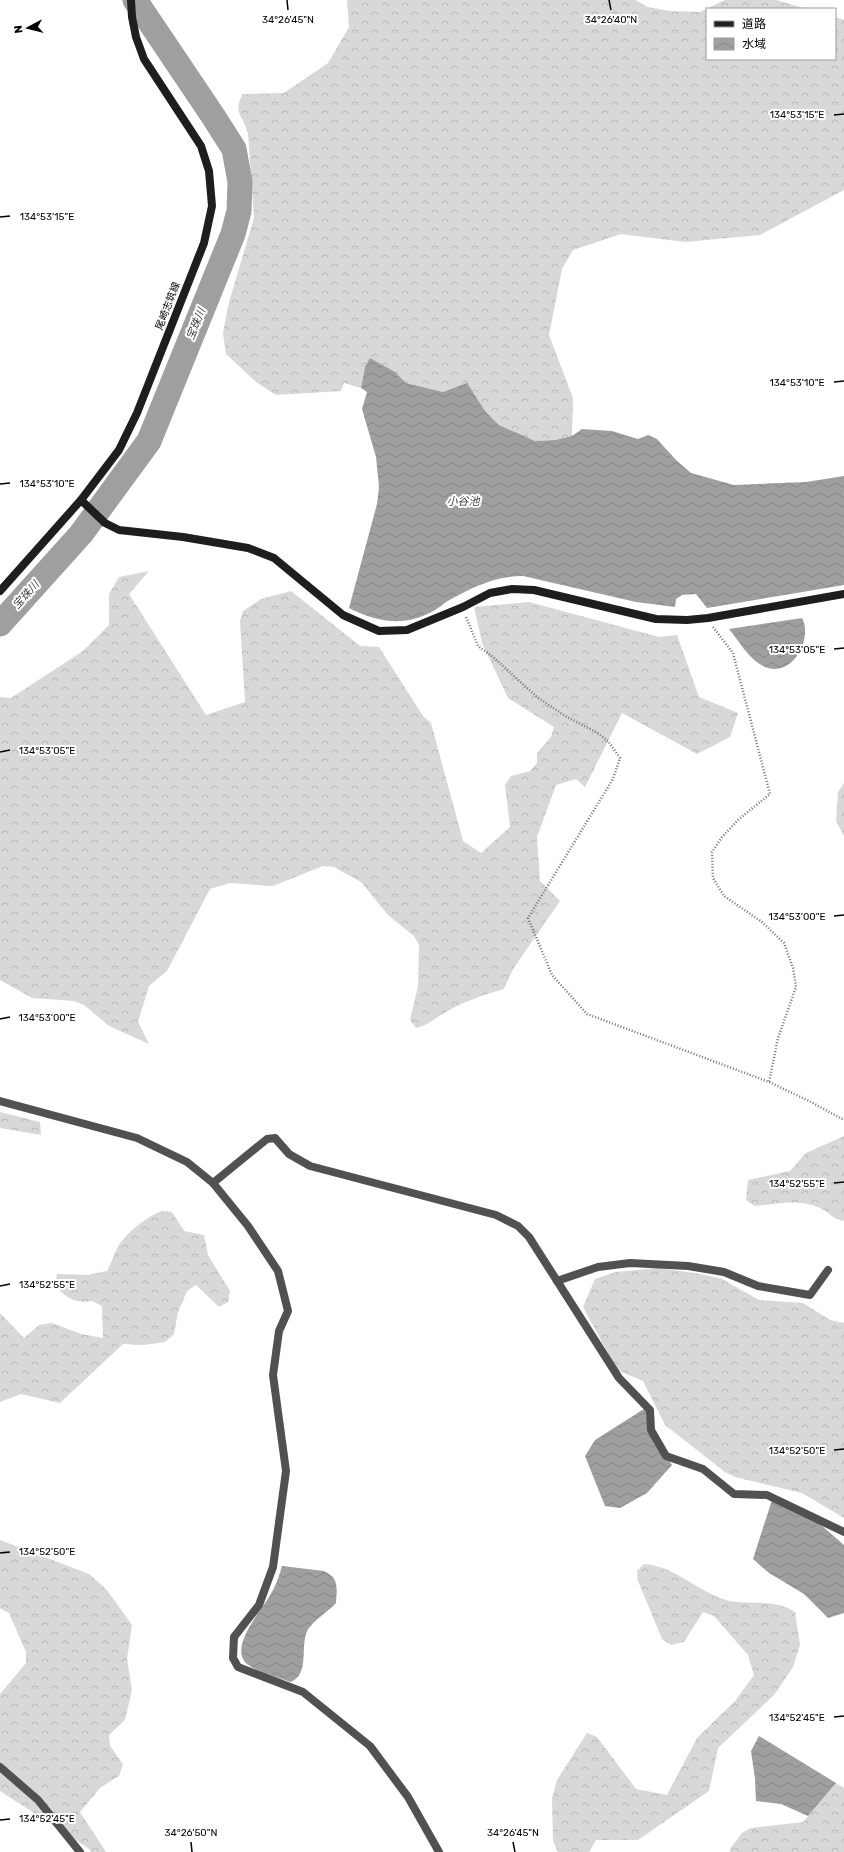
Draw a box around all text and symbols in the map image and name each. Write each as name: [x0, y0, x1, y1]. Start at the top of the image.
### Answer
north arrow: [8, 8, 48, 48]
legend: [706, 8, 836, 60]
text: 34°26'45"N: [262, 14, 314, 26]
text: 34°26'40"N: [585, 14, 637, 26]
text: 道路: [742, 17, 766, 31]
text: N: [12, 24, 26, 34]
text: 水域: [742, 37, 766, 51]
text: 134°53'15"E: [770, 109, 824, 121]
text: 134°53'15"E: [20, 211, 74, 223]
street label: 尾崎志筑線: [153, 281, 183, 331]
water label: 宝珠川: [184, 305, 209, 342]
text: 134°53'10"E: [770, 377, 824, 389]
text: 134°53'10"E: [20, 478, 74, 490]
water label: 小谷池: [447, 495, 480, 508]
water label: 宝珠川: [10, 578, 43, 612]
text: 134°53'05"E: [769, 644, 825, 656]
text: 134°53'05"E: [19, 745, 75, 757]
text: 134°53'00"E: [768, 911, 826, 923]
text: 134°53'00"E: [18, 1012, 76, 1024]
text: 134°52'55"E: [769, 1178, 825, 1190]
text: 134°52'55"E: [19, 1279, 75, 1291]
text: 134°52'50"E: [769, 1445, 825, 1457]
text: 134°52'50"E: [19, 1546, 75, 1558]
text: 134°52'45"E: [769, 1712, 825, 1724]
text: 134°52'45"E: [19, 1813, 75, 1825]
text: 34°26'50"N: [165, 1827, 217, 1839]
text: 34°26'45"N: [487, 1827, 539, 1839]

